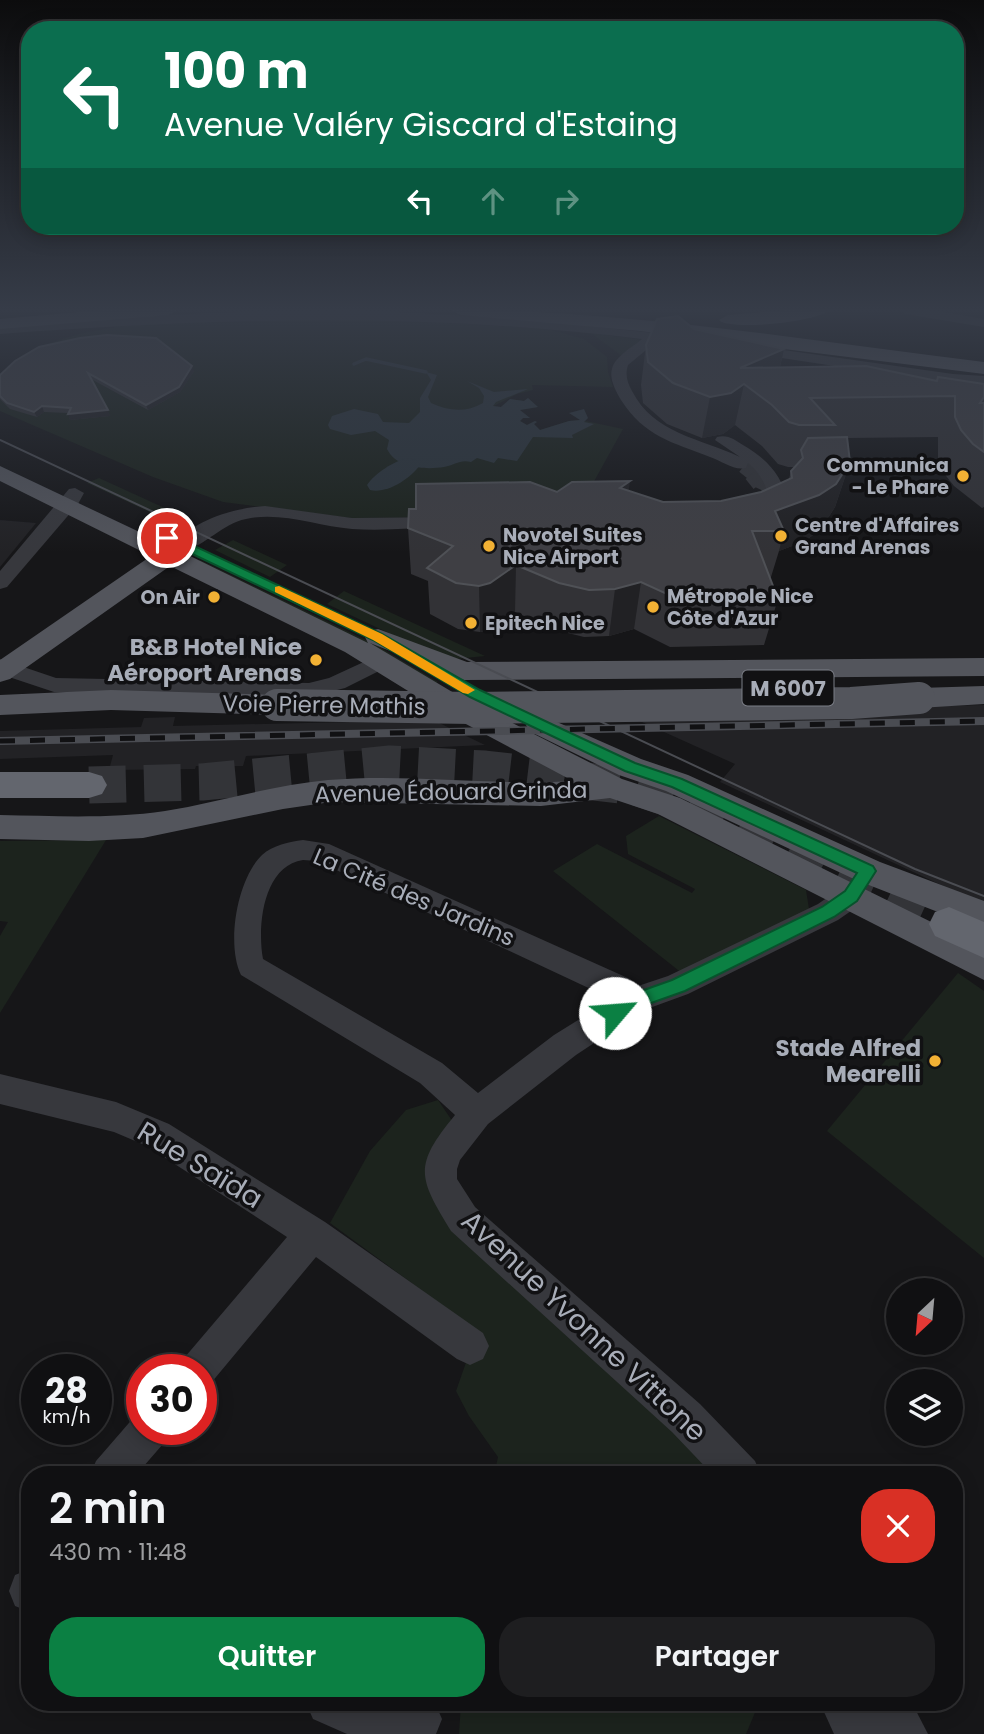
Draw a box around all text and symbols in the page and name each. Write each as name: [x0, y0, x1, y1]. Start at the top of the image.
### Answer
text: 100 m: [164, 37, 309, 105]
icon: left: [49, 49, 140, 140]
text: Avenue Valéry Giscard d'Estaing: [164, 102, 678, 147]
icon: left: [401, 182, 439, 220]
icon: ahead: [474, 182, 512, 220]
icon: right: [547, 182, 585, 220]
place label: Communica - Le Phare: [827, 452, 949, 501]
marker: Communica - Le Phare: [955, 468, 971, 484]
pin: [137, 508, 197, 568]
place label: Centre d'Affaires Grand Arenas: [795, 512, 959, 561]
icon: arrive: [148, 519, 186, 557]
place label: Novotel Suites Nice Airport: [503, 522, 643, 571]
marker: Centre d'Affaires Grand Arenas: [773, 528, 789, 544]
marker: Novotel Suites Nice Airport: [481, 538, 497, 554]
place label: Métropole Nice Côte d'Azur: [667, 583, 814, 632]
place label: On Air: [140, 584, 200, 611]
marker: On Air: [206, 589, 222, 605]
marker: Métropole Nice Côte d'Azur: [645, 599, 661, 615]
place label: Epitech Nice: [485, 610, 605, 637]
marker: Epitech Nice: [463, 615, 479, 631]
place label: B&B Hotel Nice Aéroport Arenas: [107, 631, 302, 689]
marker: B&B Hotel Nice Aéroport Arenas: [308, 652, 324, 668]
road number: M 6007: [742, 670, 834, 706]
street label: Voie Pierre Mathis: [222, 687, 426, 723]
street label: Avenue Édouard Grinda: [314, 774, 588, 810]
street label: La Cité des Jardins: [308, 840, 520, 954]
position arrow: [578, 976, 652, 1050]
place label: Stade Alfred Mearelli: [776, 1032, 921, 1090]
marker: Stade Alfred Mearelli: [927, 1053, 943, 1069]
street label: Rue Saïda: [130, 1112, 270, 1218]
street label: Avenue Yvonne Vittone: [453, 1202, 715, 1450]
north arrow: [886, 1278, 962, 1354]
map controls: [886, 1278, 963, 1446]
speed limit sign: 30: [126, 1354, 217, 1445]
text: 28: [45, 1366, 88, 1415]
button: layers: [886, 1369, 963, 1446]
text: km/h: [43, 1404, 90, 1429]
text: 2 min: [49, 1479, 167, 1538]
button: close: [861, 1489, 935, 1563]
text: 430 m · 11:48: [49, 1536, 187, 1568]
button: Quitter: [49, 1617, 485, 1697]
button: Partager: [499, 1617, 935, 1697]

